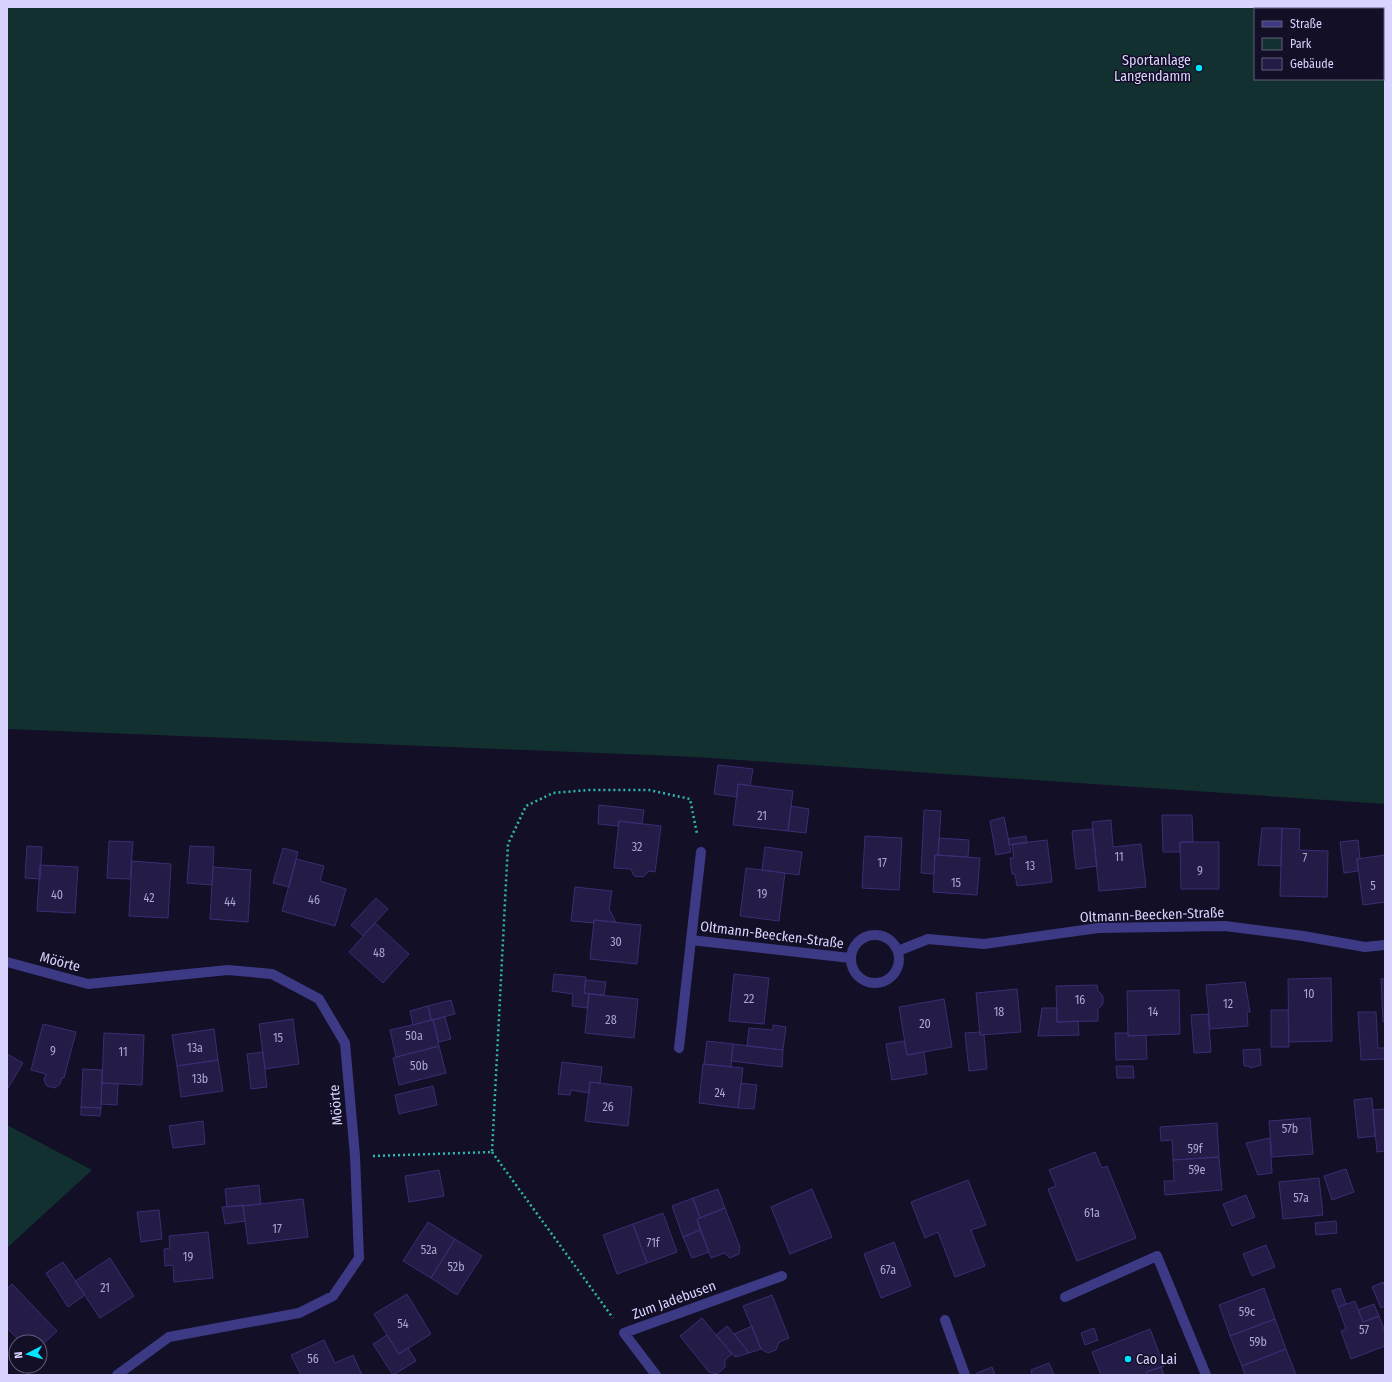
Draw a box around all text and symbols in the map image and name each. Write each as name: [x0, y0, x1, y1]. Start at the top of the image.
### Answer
legend: [1254, 8, 1384, 80]
text: Straße: [1290, 17, 1322, 31]
text: Park: [1290, 37, 1312, 51]
place label: Sportanlage Langendamm: [1114, 52, 1191, 85]
text: Gebäude: [1290, 57, 1334, 71]
marker: Sportanlage Langendamm: [1194, 63, 1204, 73]
house number: 21: [757, 809, 767, 823]
house number: 32: [632, 840, 642, 854]
house number: 11: [1114, 850, 1124, 864]
house number: 7: [1303, 851, 1308, 865]
house number: 17: [877, 856, 887, 870]
house number: 13: [1025, 859, 1035, 873]
house number: 9: [1197, 864, 1203, 878]
house number: 15: [951, 876, 962, 890]
house number: 5: [1370, 879, 1376, 893]
house number: 19: [757, 887, 767, 901]
house number: 40: [51, 888, 63, 902]
house number: 42: [144, 891, 154, 905]
house number: 46: [308, 893, 320, 907]
house number: 44: [224, 895, 236, 909]
street label: Oltmann-Beecken-Straße: [1079, 904, 1225, 926]
street label: Oltmann-Beecken-Straße: [699, 918, 845, 952]
house number: 30: [610, 935, 622, 949]
house number: 48: [373, 946, 385, 960]
street label: Möörte: [38, 949, 82, 976]
house number: 10: [1304, 987, 1314, 1001]
house number: 22: [744, 992, 754, 1006]
house number: 16: [1075, 993, 1085, 1007]
house number: 12: [1223, 997, 1233, 1011]
house number: 18: [994, 1005, 1004, 1019]
house number: 14: [1148, 1005, 1158, 1019]
house number: 28: [605, 1013, 617, 1027]
house number: 20: [919, 1017, 931, 1031]
house number: 50a: [405, 1029, 423, 1043]
house number: 15: [273, 1031, 284, 1045]
house number: 13a: [187, 1041, 203, 1055]
house number: 9: [50, 1044, 56, 1058]
house number: 11: [118, 1045, 128, 1059]
house number: 50b: [410, 1059, 428, 1073]
house number: 13b: [192, 1072, 208, 1086]
street label: Möörte: [326, 1084, 346, 1126]
house number: 24: [715, 1086, 726, 1100]
house number: 26: [602, 1100, 614, 1114]
house number: 57b: [1282, 1122, 1298, 1136]
house number: 59f: [1188, 1142, 1204, 1156]
house number: 59e: [1188, 1163, 1206, 1177]
house number: 57a: [1293, 1191, 1309, 1205]
house number: 61a: [1084, 1206, 1100, 1220]
house number: 17: [272, 1222, 282, 1236]
house number: 71f: [646, 1236, 661, 1250]
house number: 52a: [421, 1243, 437, 1257]
house number: 19: [183, 1250, 193, 1264]
house number: 52b: [447, 1260, 465, 1274]
house number: 67a: [880, 1263, 896, 1277]
street label: Zum Jadebusen: [630, 1277, 718, 1323]
house number: 21: [100, 1281, 110, 1295]
house number: 59c: [1239, 1305, 1255, 1319]
house number: 54: [397, 1317, 409, 1331]
house number: 57: [1359, 1323, 1369, 1337]
north arrow: [8, 1334, 48, 1374]
house number: 59b: [1249, 1335, 1267, 1349]
text: N: [12, 1351, 25, 1359]
place label: Cao Lai: [1136, 1351, 1177, 1368]
house number: 56: [307, 1352, 319, 1366]
marker: Cao Lai: [1123, 1354, 1133, 1364]

